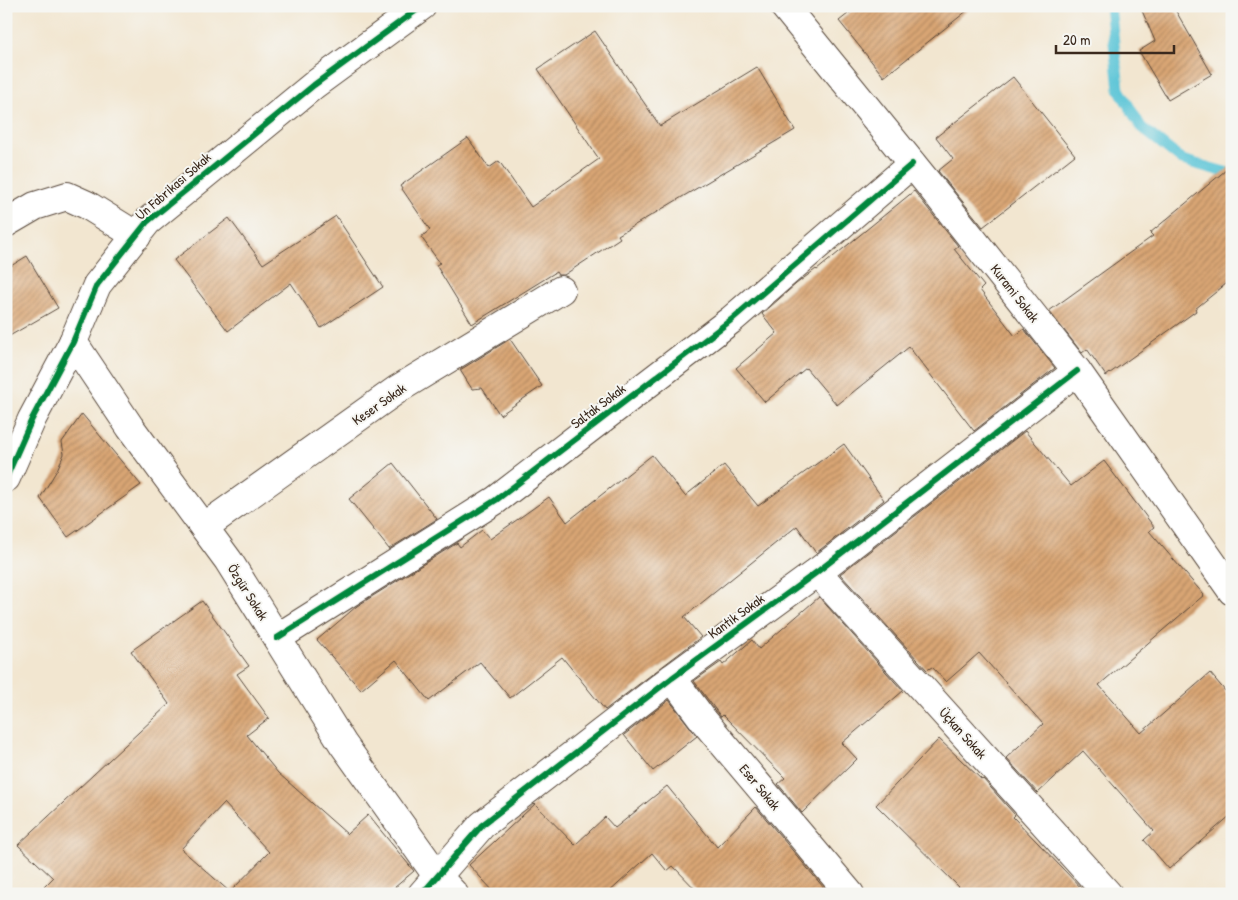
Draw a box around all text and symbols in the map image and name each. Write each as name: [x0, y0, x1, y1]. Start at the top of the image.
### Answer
scale bar: [1056, 22, 1173, 54]
text: 20 m: [1063, 29, 1090, 50]
street label: Un Fabrikası Sokak: [131, 147, 215, 224]
street label: Kurami Sokak: [987, 260, 1044, 326]
street label: Keser Sokak: [348, 378, 410, 429]
street label: Saltak Sokak: [566, 379, 629, 432]
street label: Özgür Sokak: [223, 560, 273, 624]
street label: Kantik Sokak: [704, 589, 768, 642]
street label: Üçkan Sokak: [935, 703, 992, 763]
street label: Eser Sokak: [735, 760, 785, 814]

